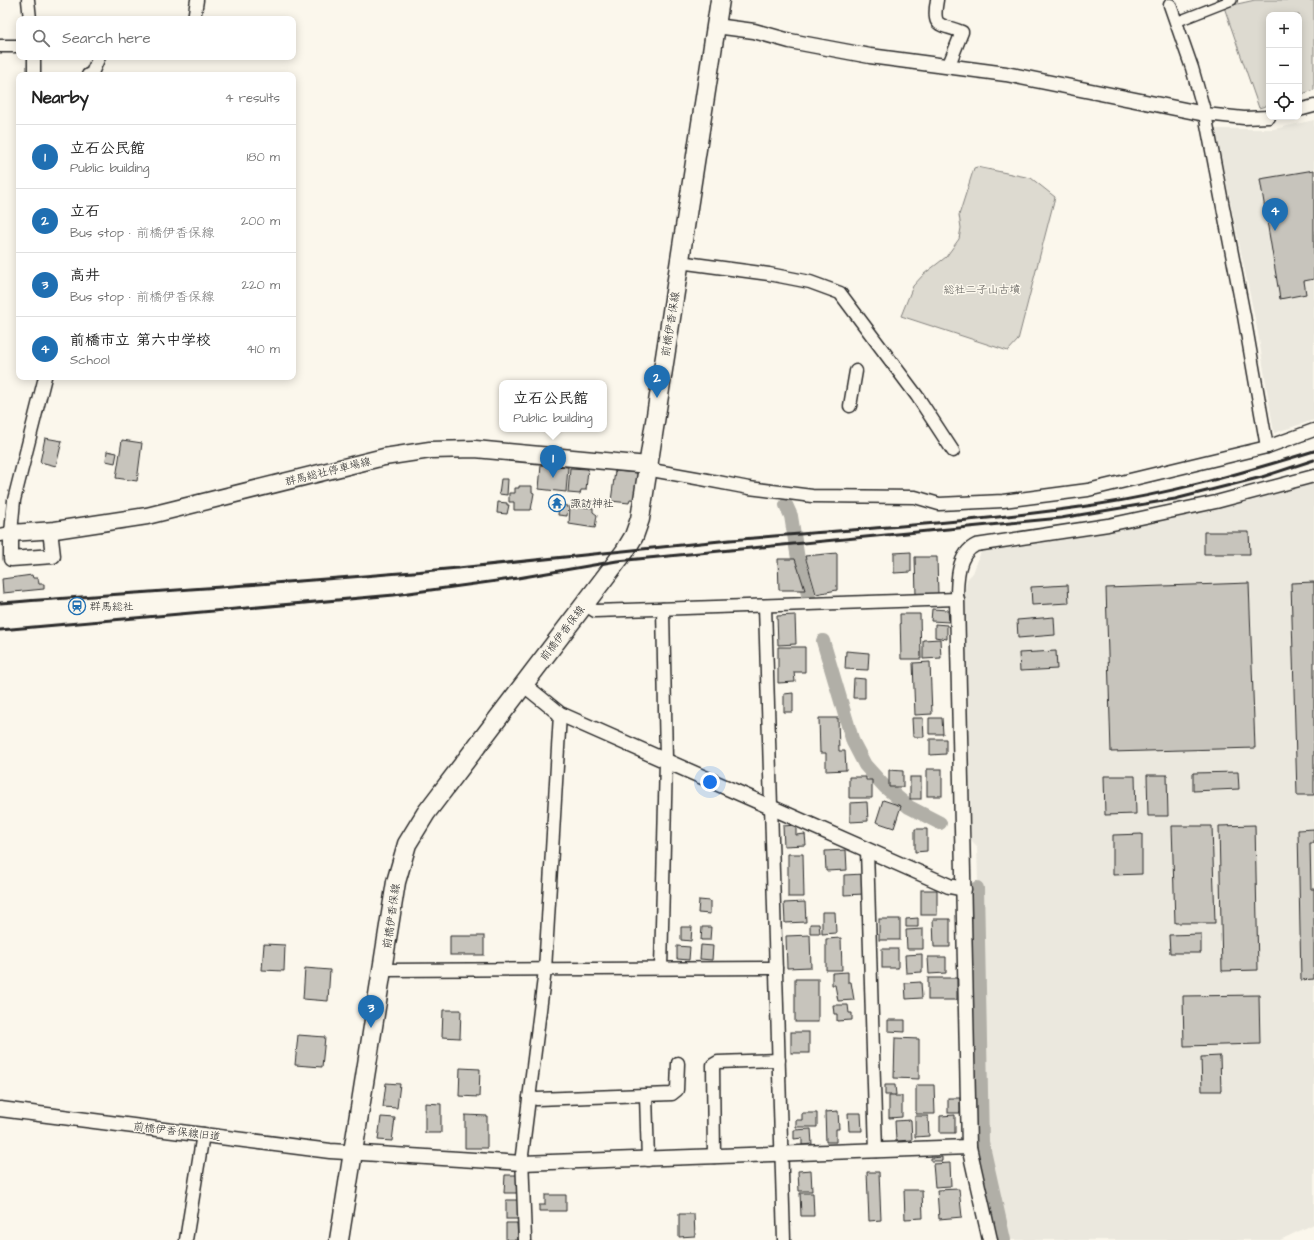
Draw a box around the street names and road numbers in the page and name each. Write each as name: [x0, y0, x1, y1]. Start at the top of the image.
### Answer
street label: 前橋伊香保線: [658, 290, 683, 358]
street label: 群馬総社停車場線: [284, 454, 373, 489]
street label: 前橋伊香保線: [537, 602, 588, 664]
street label: 前橋伊香保線: [379, 882, 404, 950]
street label: 前橋伊香保線旧道: [132, 1119, 222, 1144]

